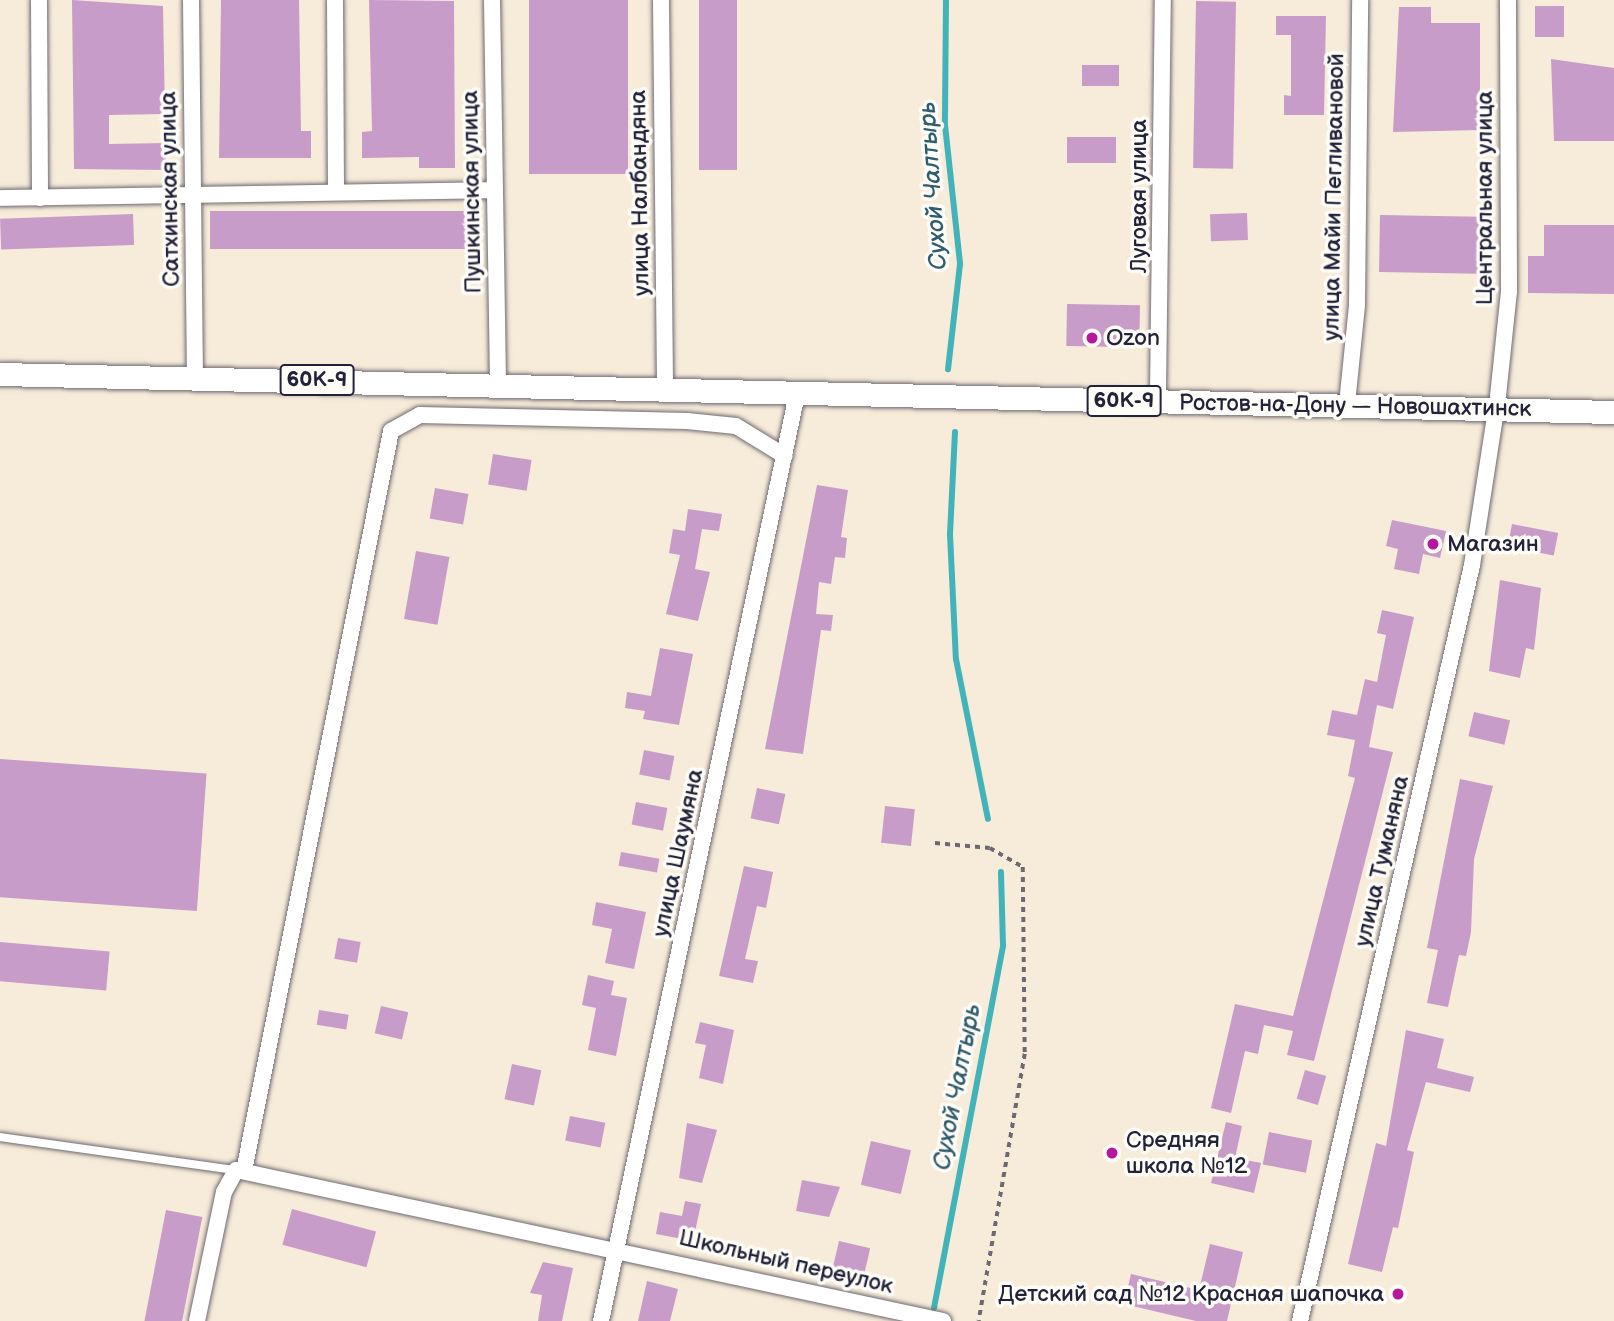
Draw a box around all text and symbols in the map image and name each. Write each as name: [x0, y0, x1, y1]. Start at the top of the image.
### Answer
street label: улица Майи Пегливановой: [1318, 53, 1350, 341]
street label: Пушкинская улица: [456, 90, 488, 294]
street label: улица Налбандяна: [624, 90, 656, 296]
street label: Сатхинская улица: [154, 91, 186, 287]
street label: Центральная улица: [1471, 91, 1499, 305]
water label: Сухой Чалтырь: [913, 101, 953, 271]
street label: Луговая улица: [1125, 119, 1153, 273]
place label: Ozon: [1106, 324, 1160, 352]
marker: Ozon: [1084, 330, 1100, 346]
road number: 60К-9: [278, 362, 356, 398]
road number: 60К-9: [1086, 384, 1162, 418]
street label: Ростов-на-Дону — Новошахтинск: [1177, 389, 1533, 423]
place label: Магазин: [1447, 530, 1539, 558]
marker: Магазин: [1425, 536, 1441, 552]
street label: улица Шаумяна: [647, 767, 709, 939]
street label: улица Туманяна: [1349, 773, 1415, 949]
water label: Сухой Чалтырь: [927, 1002, 987, 1172]
place label: Средняя школа №12: [1126, 1126, 1247, 1180]
marker: Средняя школа №12: [1104, 1145, 1120, 1161]
street label: Школьный переулок: [676, 1224, 896, 1300]
place label: Детский сад №12 Красная шапочка: [998, 1280, 1384, 1308]
marker: Детский сад №12 Красная шапочка: [1390, 1286, 1406, 1302]

